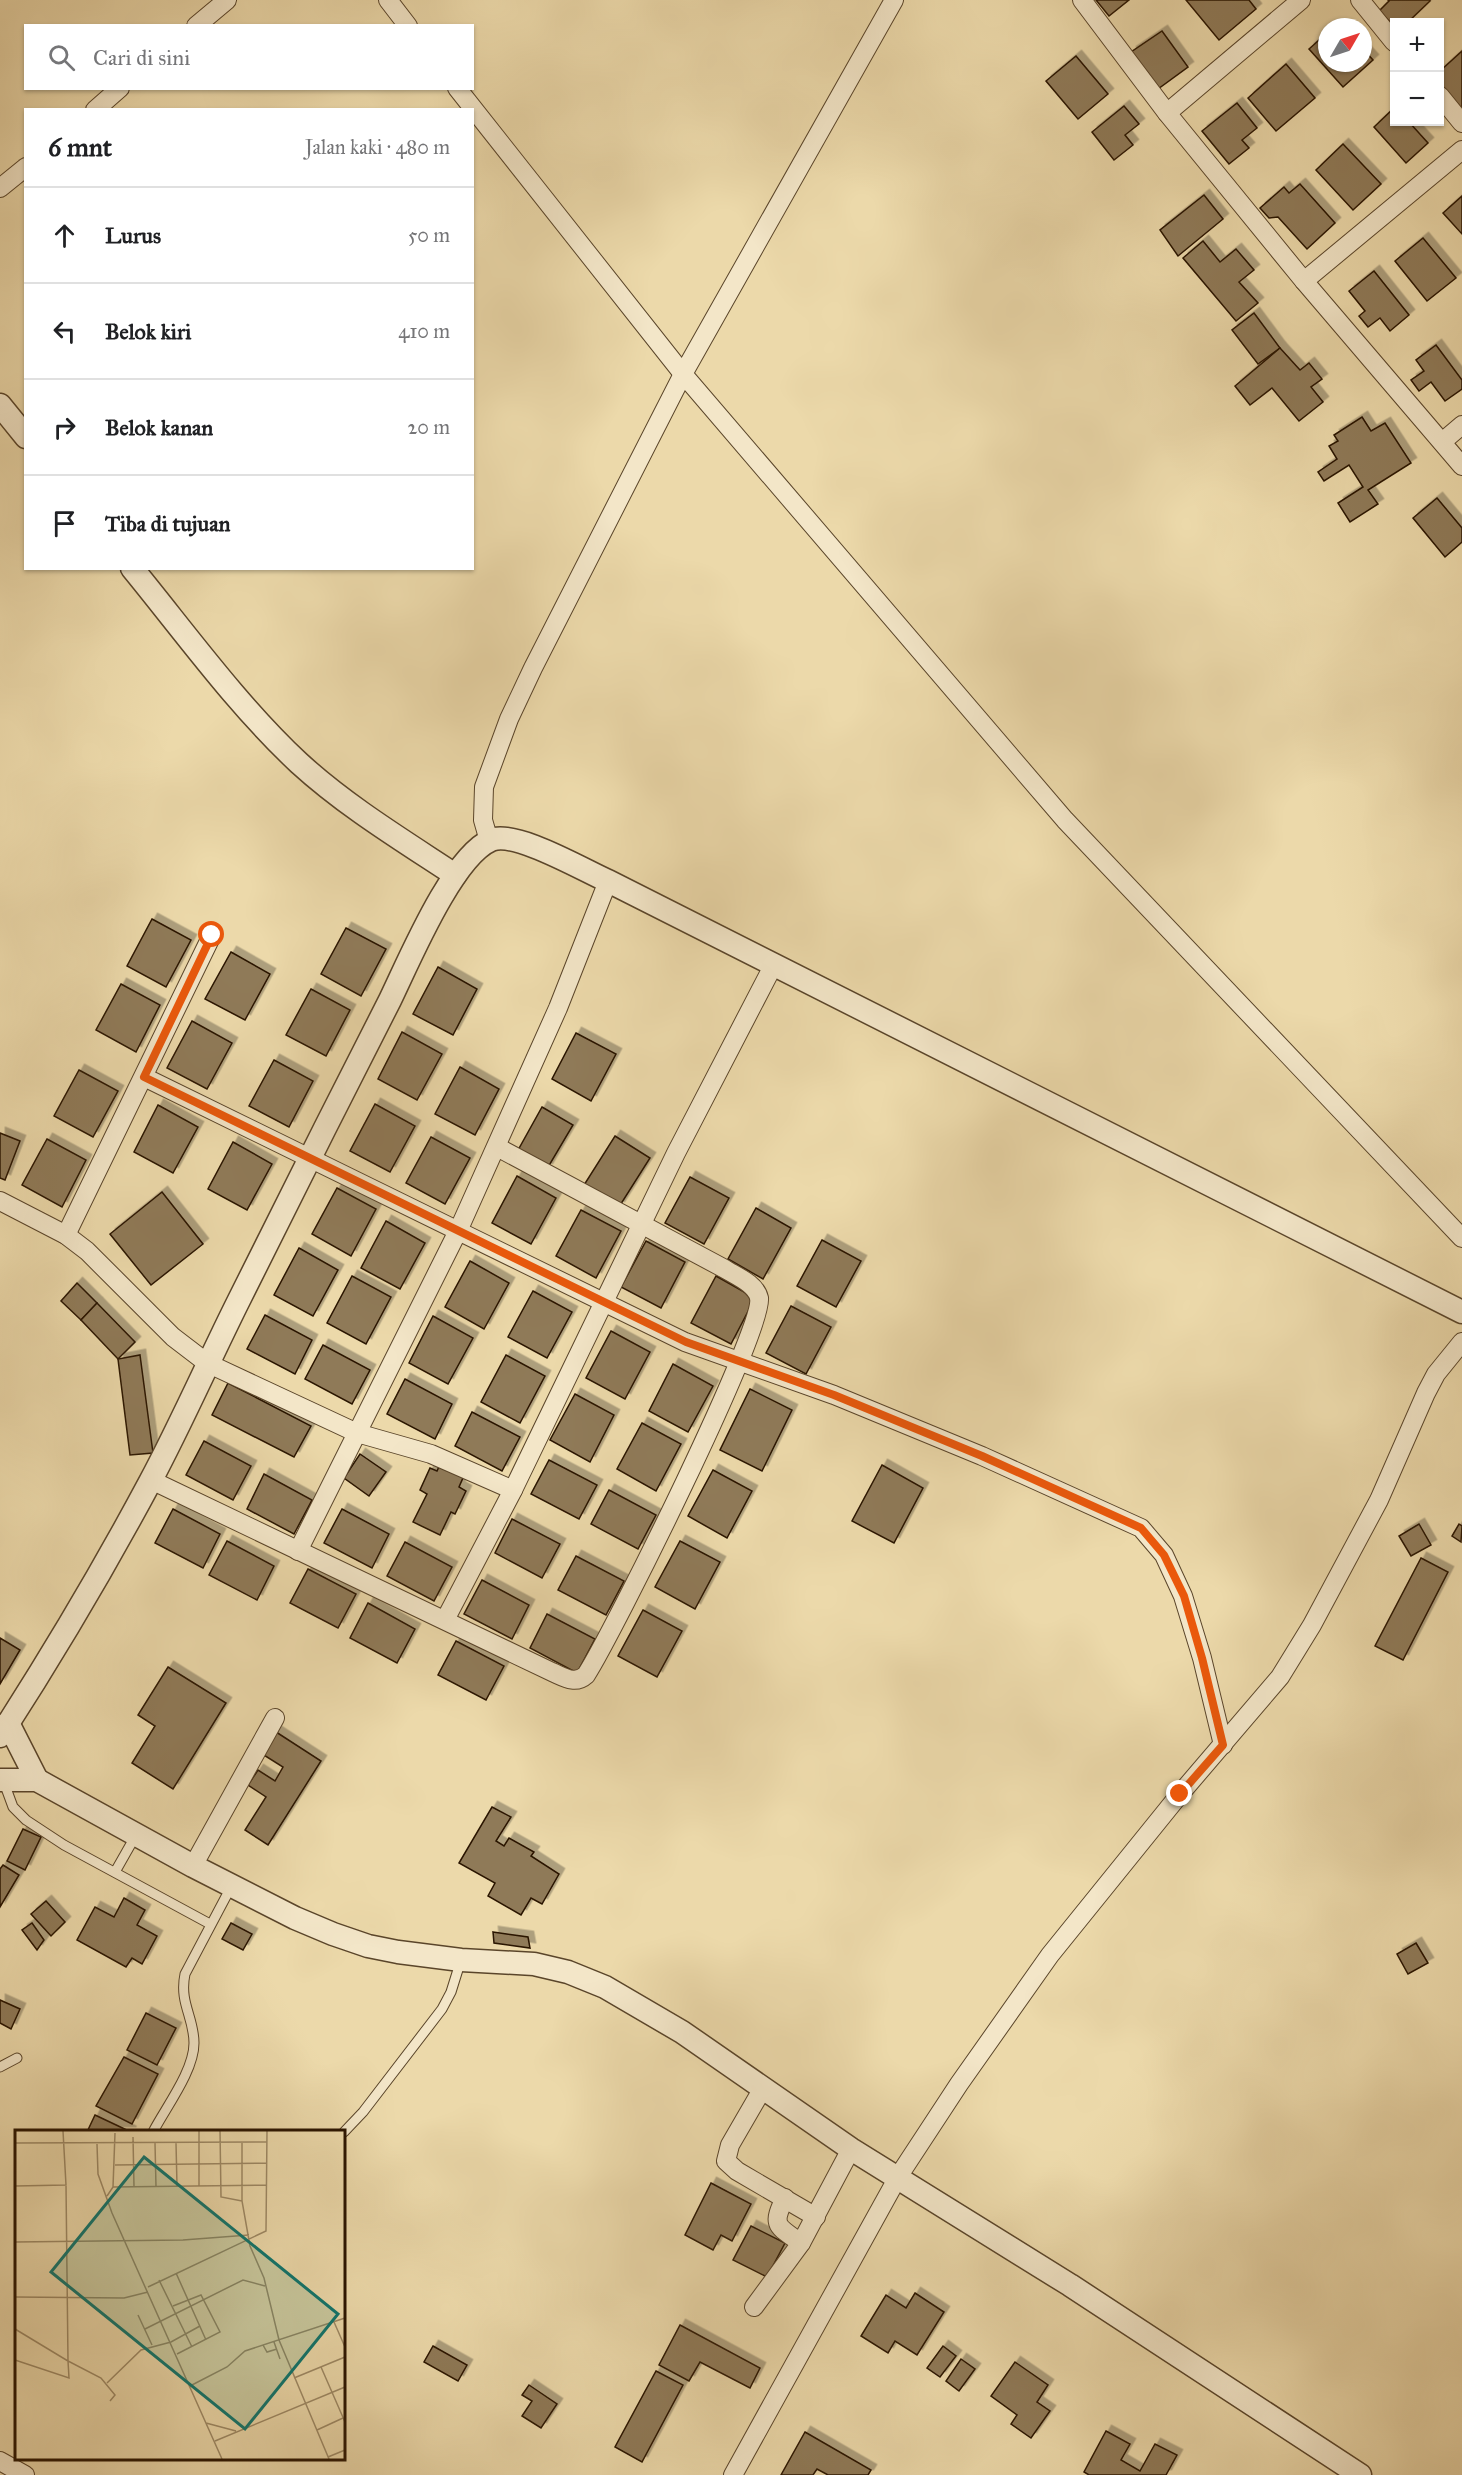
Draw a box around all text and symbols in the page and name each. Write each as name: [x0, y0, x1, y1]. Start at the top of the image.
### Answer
north arrow: [1318, 18, 1372, 72]
map controls: [1390, 18, 1444, 126]
button: +: [1390, 18, 1444, 72]
search box: [24, 24, 474, 90]
icon: search: [45, 41, 78, 74]
text: Cari di sini: [93, 44, 190, 71]
button: −: [1390, 72, 1444, 126]
text: 6 mnt: [48, 131, 112, 163]
text: Jalan kaki · 480 m: [305, 135, 450, 159]
icon: ahead: [48, 219, 81, 252]
text: Lurus: [105, 222, 161, 249]
text: 50 m: [408, 223, 450, 247]
icon: left: [48, 315, 81, 348]
text: Belok kiri: [105, 318, 191, 345]
text: 410 m: [398, 319, 450, 343]
icon: right: [48, 411, 81, 444]
text: Belok kanan: [105, 414, 213, 441]
text: 20 m: [407, 415, 450, 439]
icon: arrive: [48, 507, 81, 540]
text: Tiba di tujuan: [105, 510, 230, 537]
route start: [198, 921, 224, 947]
route end: [1166, 1780, 1192, 1806]
inset map: [15, 2130, 345, 2460]

